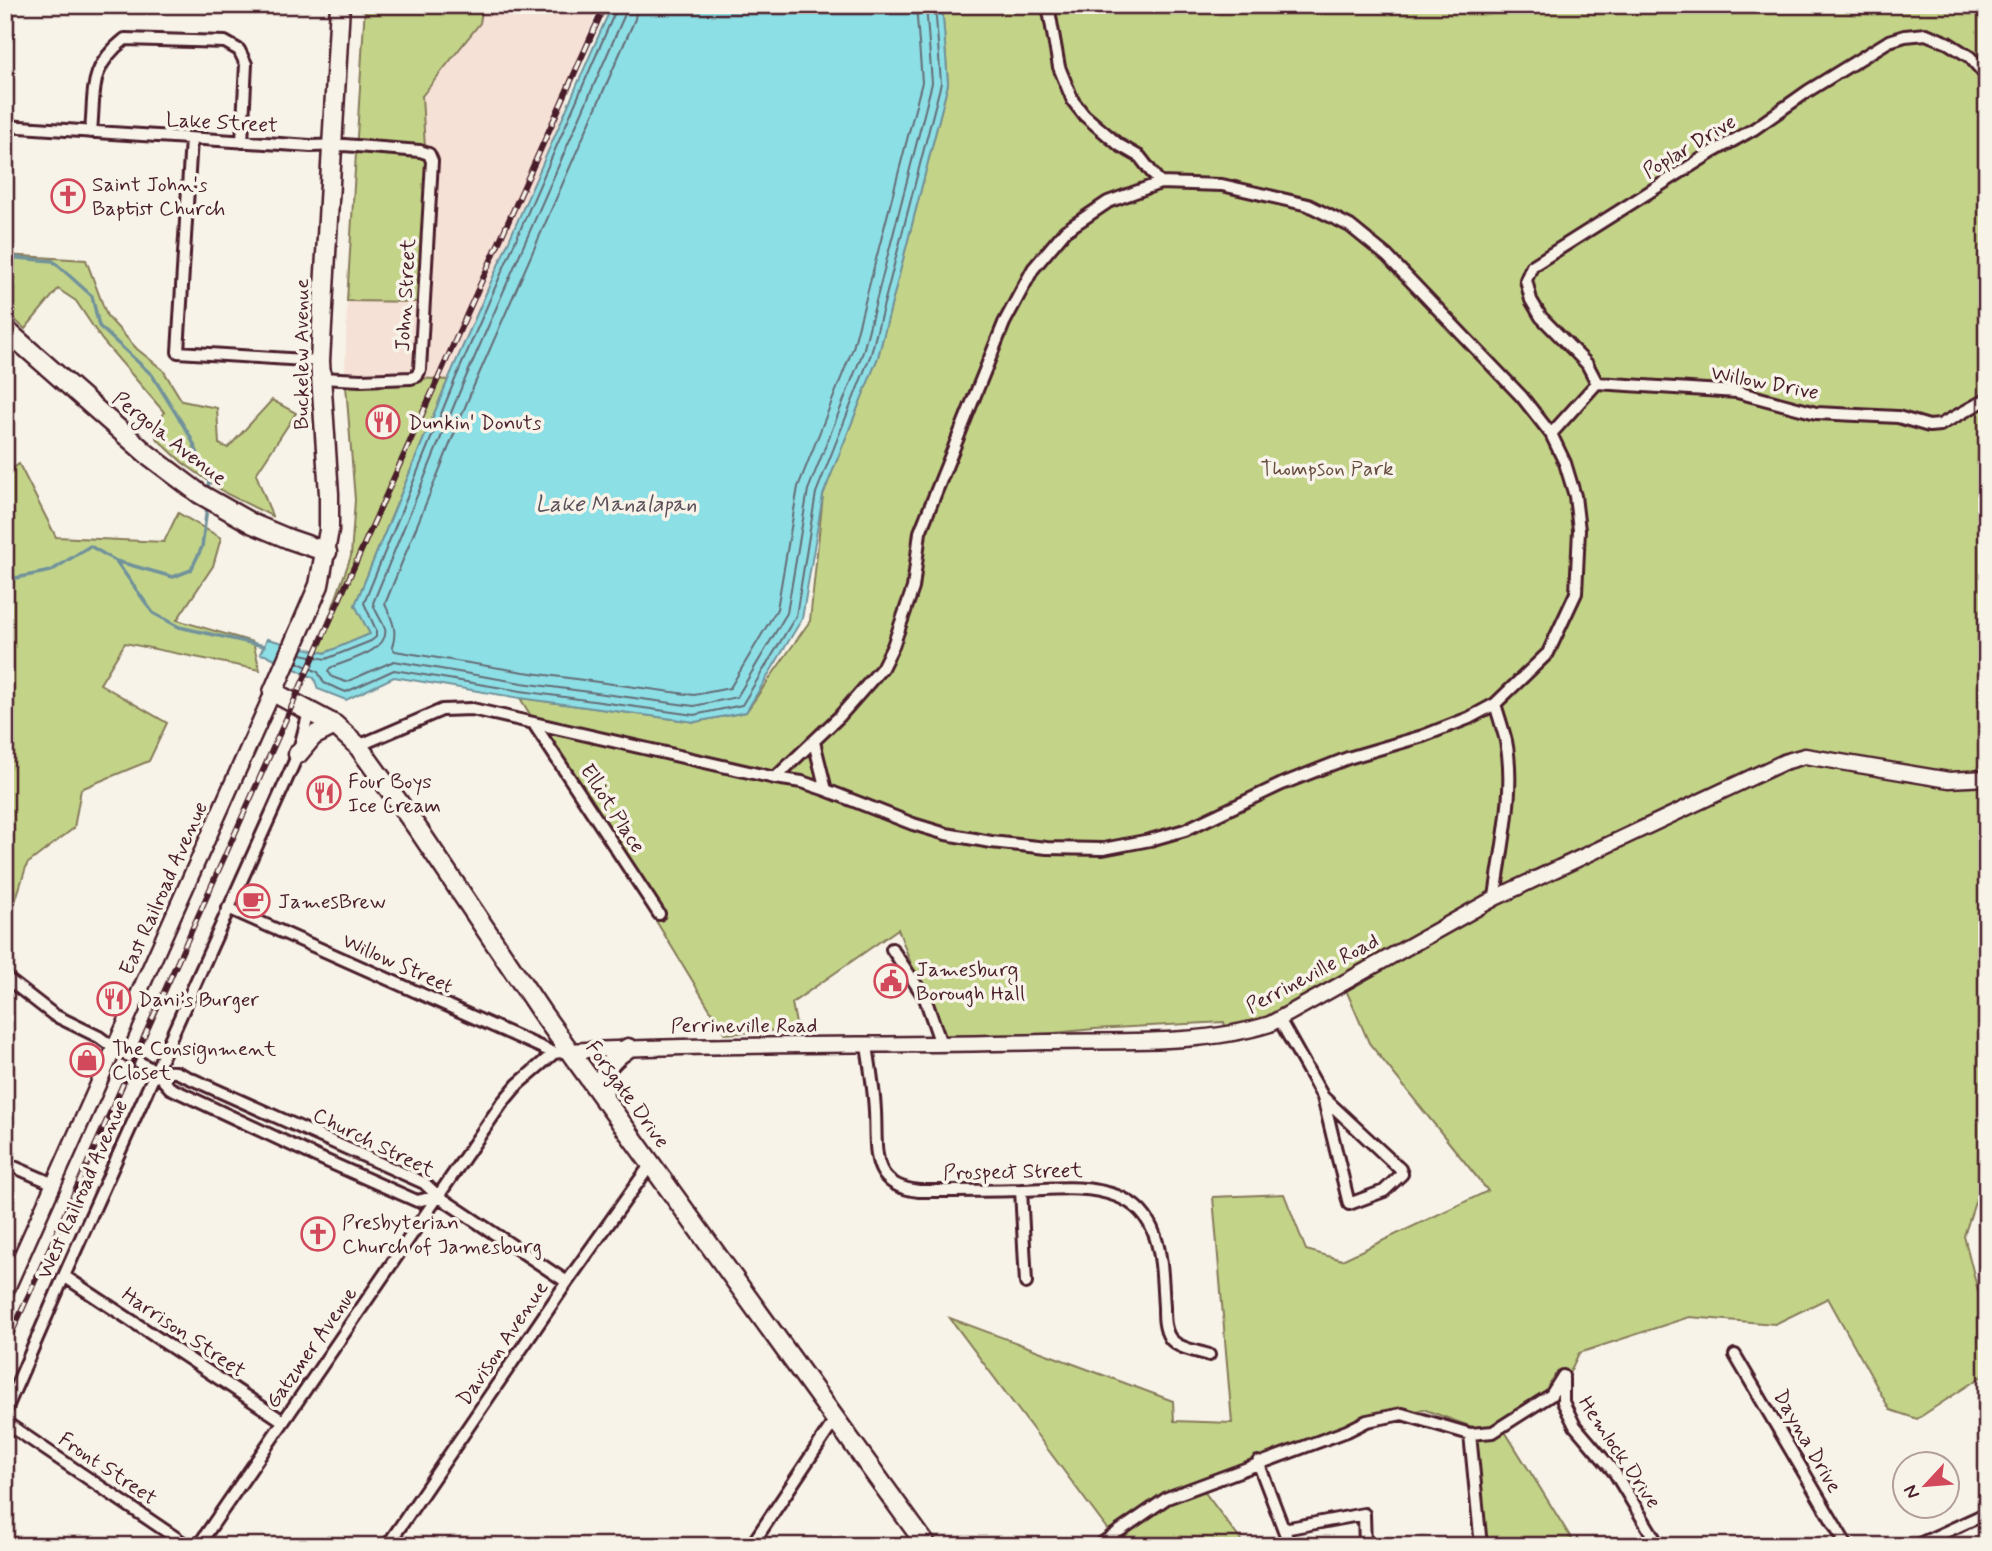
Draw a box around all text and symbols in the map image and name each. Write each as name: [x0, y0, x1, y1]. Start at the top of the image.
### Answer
street label: Lake Street: [165, 106, 279, 140]
street label: Poplar Drive: [1638, 108, 1741, 186]
place label: Saint John's Baptist Church: [92, 171, 225, 223]
church icon: Saint John's Baptist Church: [49, 177, 87, 215]
street label: John Street: [389, 237, 423, 352]
street label: Buckelew Avenue: [288, 278, 316, 430]
street label: Willow Drive: [1709, 359, 1821, 407]
street label: Pergola Avenue: [106, 385, 232, 493]
restaurant icon: Dunkin' Donuts: [364, 403, 402, 441]
place label: Dunkin' Donuts: [408, 409, 541, 437]
park label: Thompson Park: [1260, 455, 1394, 483]
water label: Lake Manalapan: [535, 490, 697, 520]
street label: Elliot Place: [573, 759, 651, 858]
place label: Four Boys Ice Cream: [348, 768, 441, 820]
restaurant icon: Four Boys Ice Cream: [305, 774, 343, 812]
street label: East Railroad Avenue: [113, 797, 215, 980]
cafe icon: JamesBrew: [234, 882, 272, 920]
place label: JamesBrew: [278, 888, 386, 916]
street label: Willow Street: [338, 927, 457, 1001]
street label: Perrineville Road: [1241, 927, 1384, 1021]
place label: Jamesburg Borough Hall: [916, 956, 1025, 1008]
public building icon: Jamesburg Borough Hall: [872, 962, 910, 1000]
restaurant icon: Dani’s Burger: [95, 980, 133, 1018]
place label: Dani’s Burger: [138, 986, 259, 1014]
street label: Perrineville Road: [671, 1012, 817, 1040]
place label: The Consignment Closet: [112, 1035, 277, 1087]
street label: Forsgate Drive: [579, 1035, 676, 1154]
shop icon: The Consignment Closet: [68, 1041, 106, 1079]
street label: West Railroad Avenue: [31, 1095, 135, 1283]
street label: Church Street: [308, 1101, 440, 1185]
street label: Prospect Street: [943, 1157, 1084, 1187]
place label: Presbyterian Church of Jamesburg: [342, 1209, 542, 1261]
church icon: Presbyterian Church of Jamesburg: [299, 1215, 337, 1253]
street label: Davison Avenue: [451, 1276, 555, 1412]
street label: Harrison Street: [116, 1281, 251, 1385]
street label: Gatzmer Avenue: [259, 1281, 364, 1414]
street label: Dayna Drive: [1766, 1385, 1848, 1498]
street label: Hemlock Drive: [1571, 1391, 1667, 1514]
street label: Front Street: [53, 1426, 162, 1512]
north arrow: [1890, 1450, 1960, 1520]
text: N: [1898, 1481, 1926, 1503]

